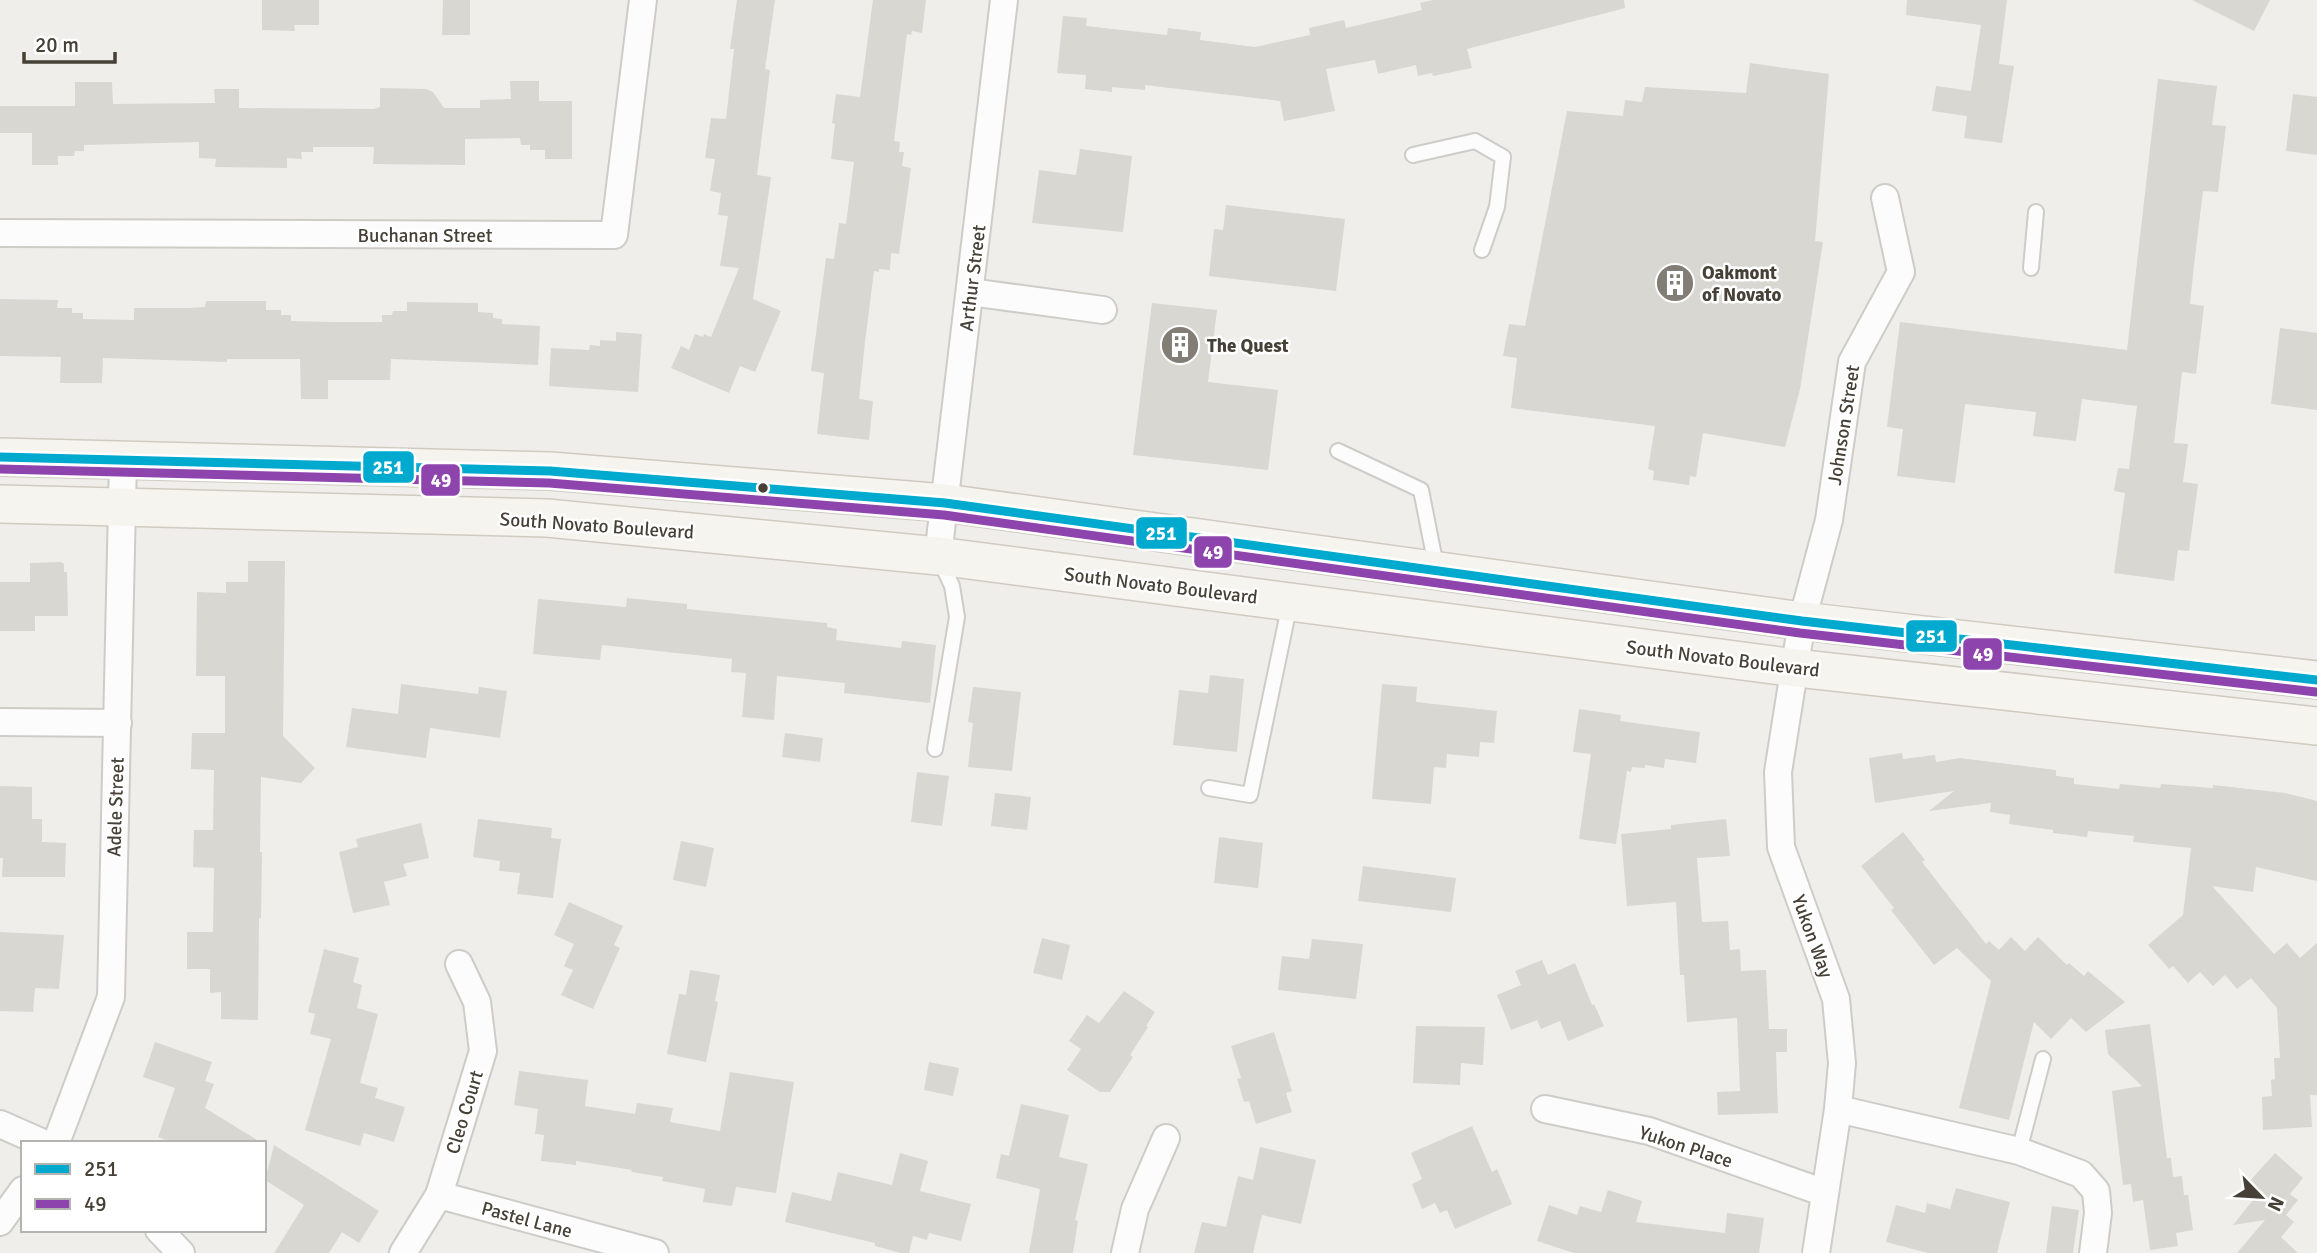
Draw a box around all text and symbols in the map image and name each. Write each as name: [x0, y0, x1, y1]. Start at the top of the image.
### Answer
scale bar: [24, 21, 116, 65]
text: 20 m: [35, 32, 79, 58]
street label: Arthur Street: [955, 223, 991, 333]
street label: Buchanan Street: [358, 224, 493, 248]
place label: Oakmont of Novato: [1702, 261, 1782, 307]
building icon: Oakmont of Novato: [1654, 262, 1696, 304]
building icon: The Quest: [1159, 324, 1201, 366]
place label: The Quest: [1207, 334, 1289, 358]
street label: Johnson Street: [1823, 363, 1865, 487]
line badge: 251: [362, 450, 415, 484]
text: 251: [373, 456, 403, 480]
line badge: 49: [420, 463, 461, 497]
text: 49: [431, 469, 451, 493]
unlabelled marker: [756, 481, 770, 495]
street label: South Novato Boulevard: [499, 507, 695, 545]
line badge: 251: [1135, 516, 1188, 550]
text: 251: [1146, 522, 1176, 546]
line badge: 49: [1193, 535, 1233, 569]
text: 49: [1203, 541, 1223, 565]
street label: South Novato Boulevard: [1063, 562, 1259, 610]
line badge: 251: [1905, 619, 1958, 653]
text: 251: [1916, 625, 1946, 649]
street label: South Novato Boulevard: [1625, 635, 1821, 683]
line badge: 49: [1962, 637, 2003, 671]
text: 49: [1973, 643, 1993, 667]
street label: Adele Street: [102, 756, 130, 857]
street label: Yukon Way: [1786, 892, 1838, 981]
street label: Cleo Court: [441, 1067, 489, 1157]
street label: Yukon Place: [1636, 1121, 1736, 1173]
legend: [21, 1141, 266, 1232]
text: 251: [84, 1156, 118, 1182]
north arrow: [2226, 1162, 2296, 1232]
text: 49: [84, 1191, 107, 1217]
text: N: [2262, 1193, 2289, 1215]
street label: Pastel Lane: [479, 1196, 575, 1244]

